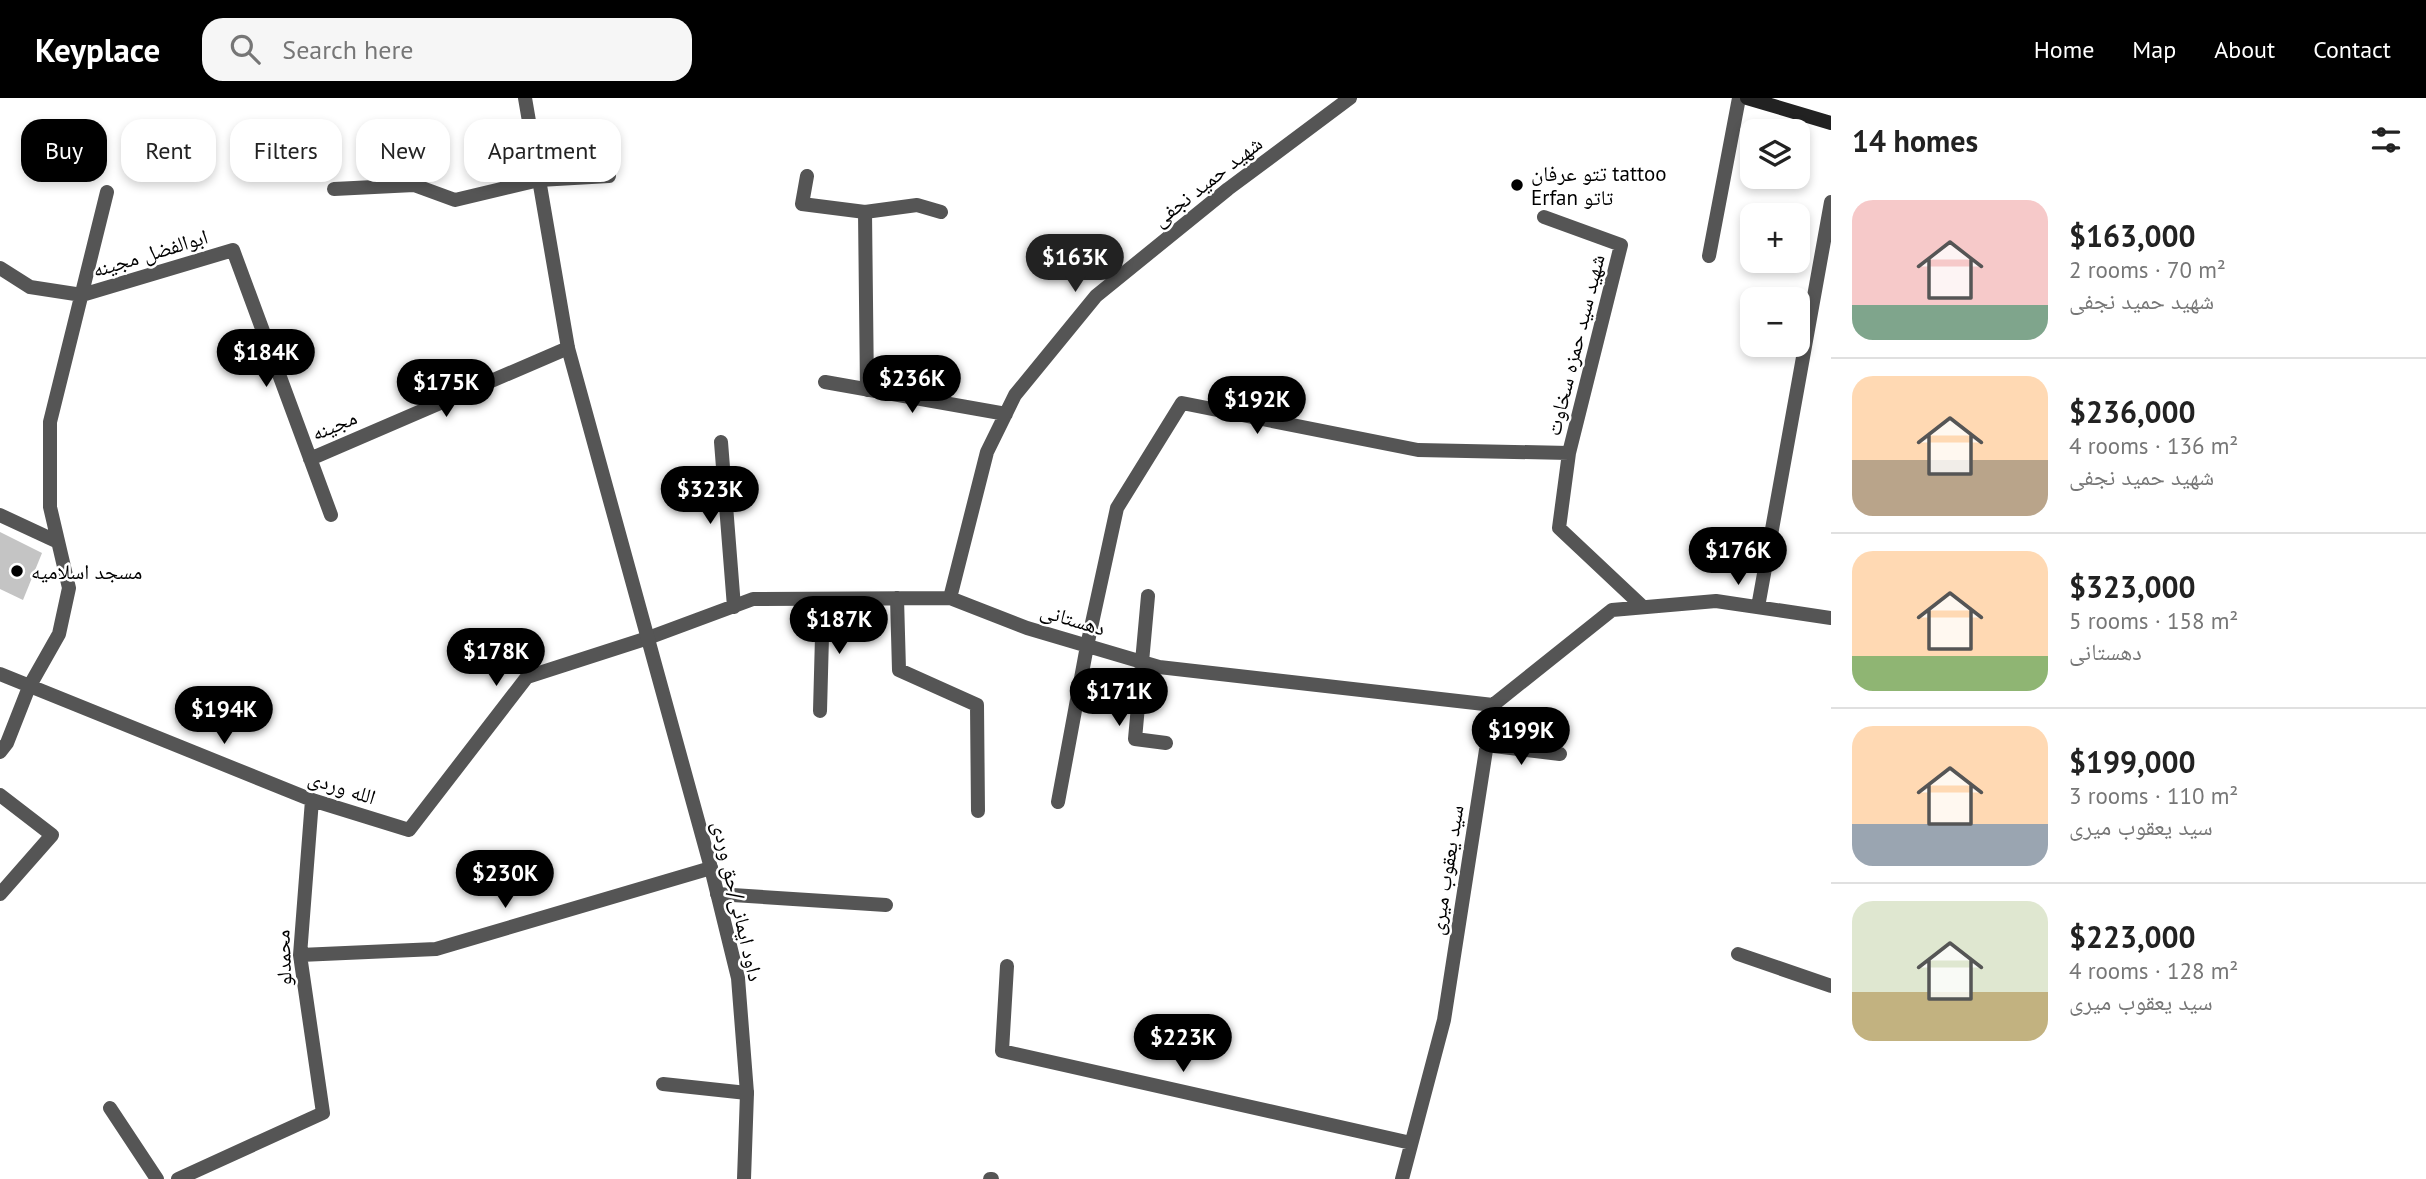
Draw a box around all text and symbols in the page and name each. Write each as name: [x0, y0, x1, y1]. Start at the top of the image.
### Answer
search box: [202, 18, 692, 81]
text: Keyplace: [35, 28, 160, 71]
icon: search: [226, 30, 264, 68]
text: Search here: [282, 33, 413, 66]
text: Home: [2034, 34, 2094, 65]
text: Map: [2132, 34, 2176, 65]
text: About: [2214, 34, 2275, 65]
text: Contact: [2313, 34, 2391, 65]
chip: Buy: [21, 119, 107, 182]
chip: Rent: [121, 119, 216, 182]
chip: Filters: [230, 119, 342, 182]
chip: New: [356, 119, 450, 182]
chip: Apartment: [464, 119, 621, 182]
map controls: [1740, 119, 1810, 357]
button: layers: [1740, 119, 1810, 189]
text: 14 homes: [1852, 121, 1978, 160]
icon: filters: [2367, 121, 2405, 159]
street label: شهید حمید نجفی: [1147, 130, 1267, 232]
place label: تتو عرفان tattoo Erfan تاتو: [1531, 160, 1666, 211]
marker: تتو عرفان tattoo Erfan تاتو: [1509, 177, 1525, 193]
button: +: [1740, 203, 1810, 273]
text: $163,000: [2069, 216, 2196, 255]
street label: ابوالفضل مجینه: [89, 223, 211, 283]
icon: home: [1908, 228, 1992, 312]
pin: $163K: [1026, 234, 1124, 294]
text: $163K: [1042, 242, 1108, 271]
street label: شهید سید حمزه سخاوت: [1539, 252, 1611, 438]
text: 2 rooms · 70 m²: [2069, 255, 2226, 284]
text: شهید حمید نجفی: [2069, 286, 2214, 315]
button: −: [1740, 287, 1810, 357]
pin: $184K: [217, 330, 315, 389]
text: $184K: [233, 337, 299, 366]
pin: $236K: [863, 356, 961, 415]
pin: $175K: [397, 360, 495, 419]
text: $236K: [879, 363, 945, 392]
text: $175K: [413, 367, 479, 396]
pin: $192K: [1208, 376, 1306, 436]
text: $192K: [1224, 384, 1290, 413]
text: $236,000: [2069, 392, 2196, 431]
street label: مجینه: [307, 403, 361, 447]
icon: home: [1908, 404, 1992, 488]
text: 4 rooms · 136 m²: [2069, 431, 2238, 460]
text: شهید حمید نجفی: [2069, 462, 2214, 491]
pin: $323K: [661, 466, 759, 526]
text: $323K: [677, 474, 743, 503]
pin: $176K: [1689, 528, 1787, 587]
text: $176K: [1705, 535, 1771, 564]
place label: مسجد اسلامیه: [31, 558, 142, 585]
marker: مسجد اسلامیه: [9, 563, 25, 579]
text: $323,000: [2069, 567, 2196, 606]
icon: home: [1908, 579, 1992, 663]
pin: $187K: [790, 596, 888, 656]
street label: دهستانی: [1037, 596, 1109, 642]
text: $187K: [806, 604, 872, 633]
text: 5 rooms · 158 m²: [2069, 606, 2238, 635]
pin: $178K: [447, 628, 545, 688]
text: $178K: [463, 636, 529, 665]
text: دهستانی: [2069, 637, 2142, 666]
pin: $171K: [1070, 668, 1168, 728]
text: $171K: [1086, 676, 1152, 705]
pin: $194K: [175, 686, 273, 746]
text: $194K: [191, 694, 257, 723]
pin: $199K: [1472, 708, 1570, 767]
text: $199K: [1488, 715, 1554, 744]
text: $199,000: [2069, 742, 2196, 781]
icon: home: [1908, 754, 1992, 838]
street label: الله وردی: [305, 763, 379, 811]
text: 3 rooms · 110 m²: [2069, 781, 2238, 810]
street label: سید یعقوب میری: [1422, 803, 1470, 937]
text: سید یعقوب میری: [2069, 812, 2213, 841]
street label: داود ایمانی/حق وردی: [706, 818, 770, 984]
pin: $230K: [456, 850, 554, 910]
text: $230K: [472, 858, 538, 887]
text: $223,000: [2069, 917, 2196, 956]
street label: محمدلو: [269, 929, 297, 987]
icon: home: [1908, 929, 1992, 1013]
text: 4 rooms · 128 m²: [2069, 956, 2238, 985]
text: سید یعقوب میری: [2069, 987, 2213, 1016]
pin: $223K: [1134, 1014, 1232, 1074]
text: $223K: [1150, 1022, 1216, 1051]

